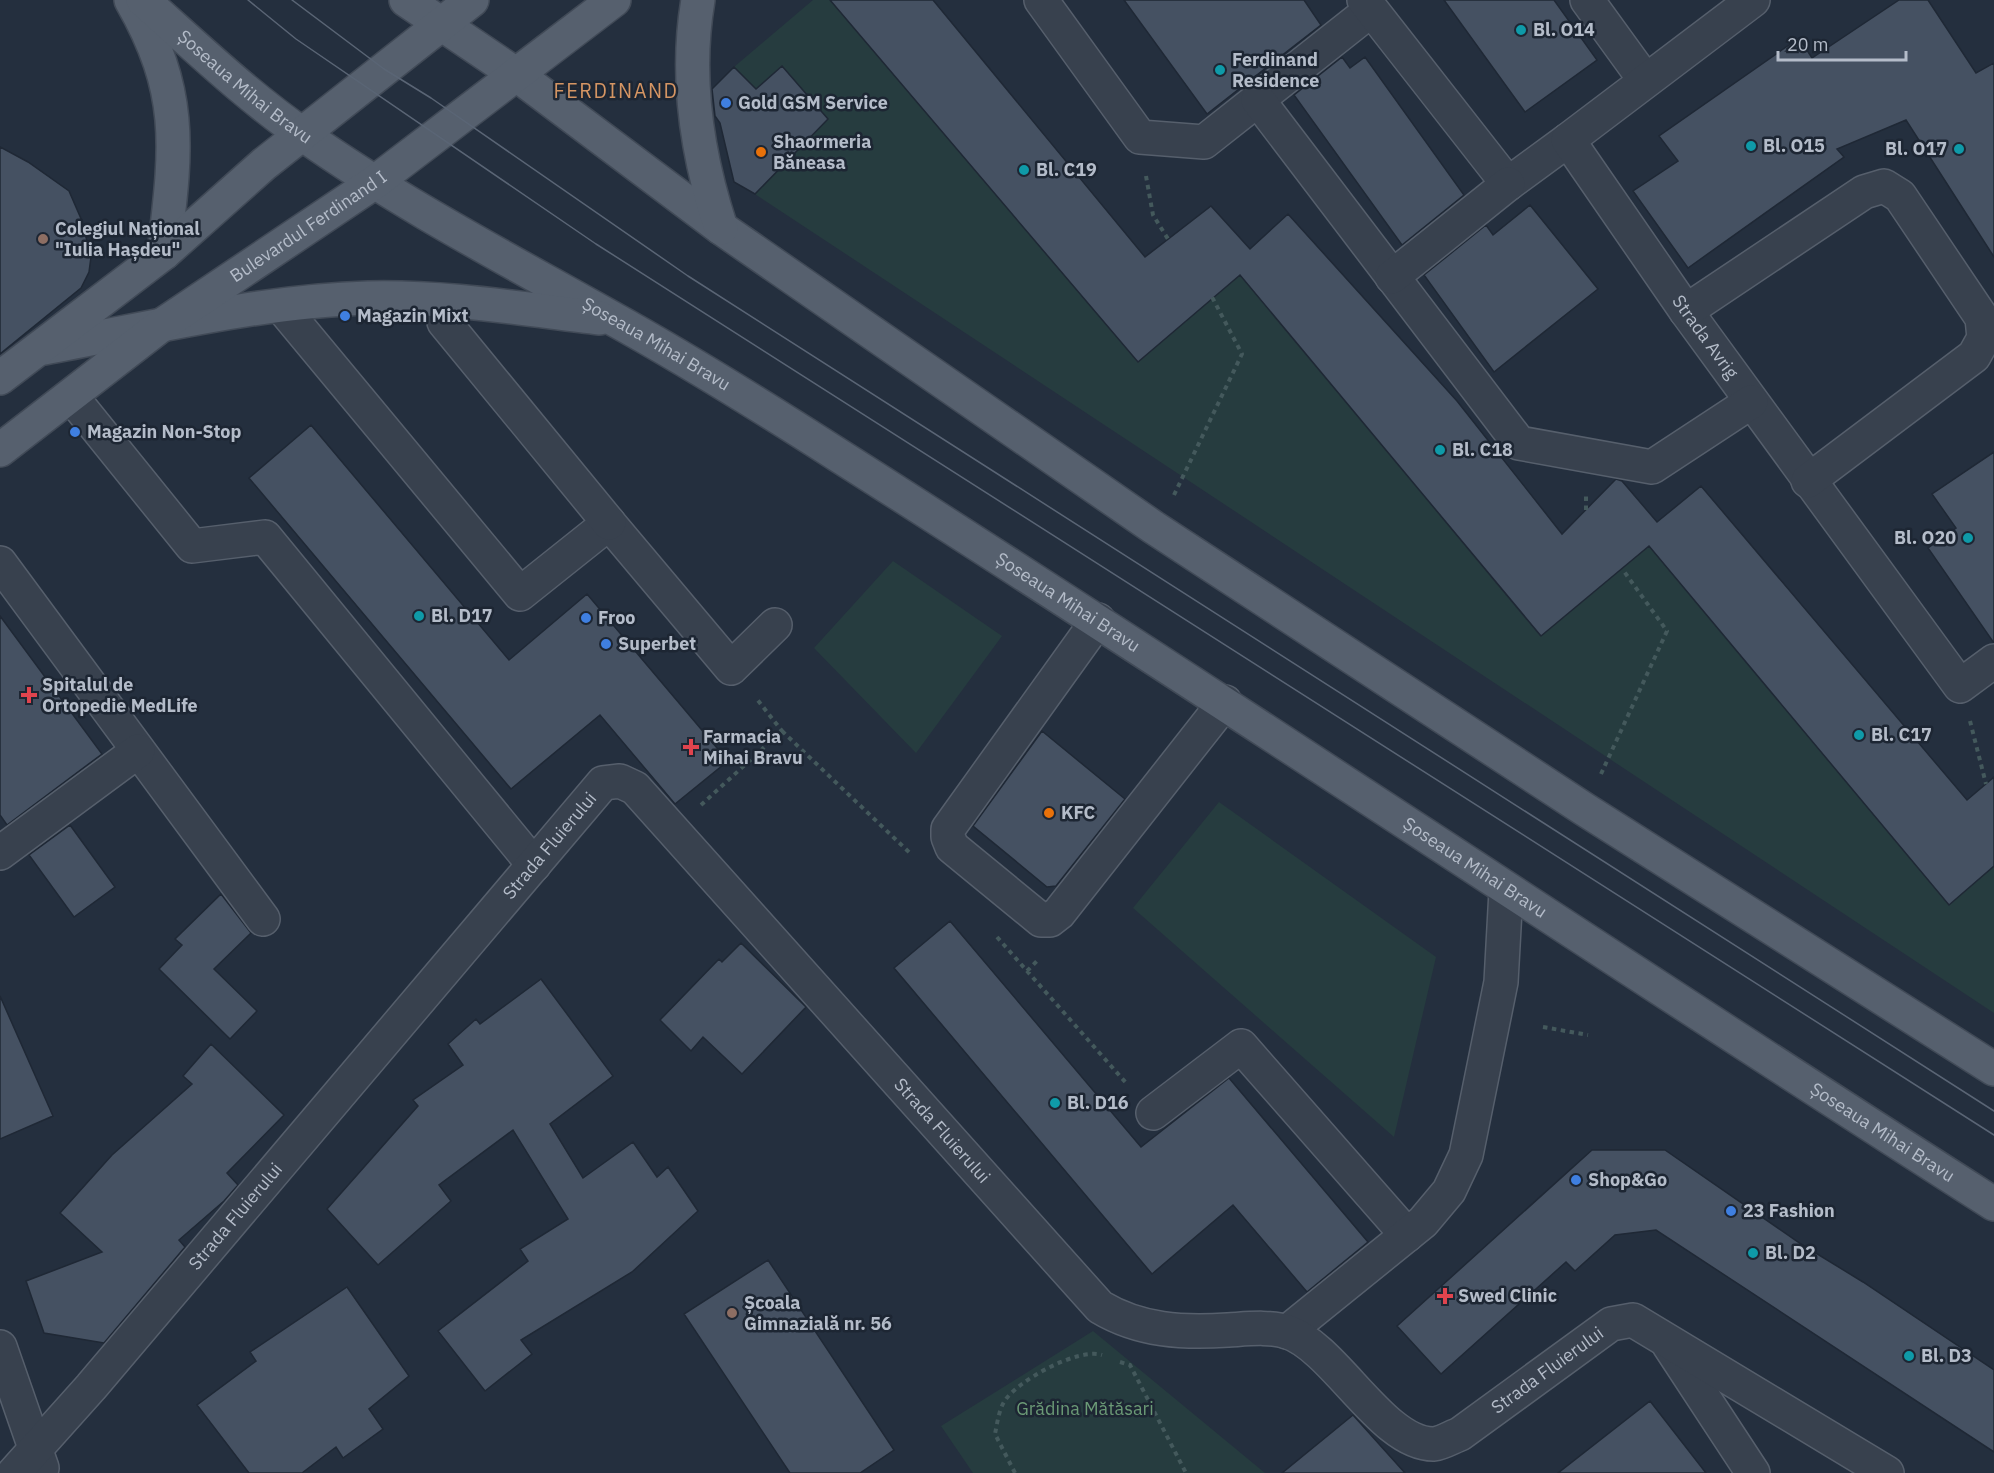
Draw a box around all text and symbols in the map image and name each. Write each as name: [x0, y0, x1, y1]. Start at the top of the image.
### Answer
place label: Bl. O14: [1533, 18, 1595, 41]
marker: Bl. O14: [1514, 23, 1528, 37]
scale bar: [1778, 24, 1906, 62]
street label: Șoseaua Mihai Bravu: [173, 25, 317, 149]
text: 20 m: [1787, 33, 1829, 56]
place label: Ferdinand Residence: [1232, 48, 1319, 92]
marker: Ferdinand Residence: [1213, 63, 1227, 77]
district label: FERDINAND: [553, 77, 679, 104]
place label: Gold GSM Service: [738, 91, 888, 114]
marker: Gold GSM Service: [719, 96, 733, 110]
place label: Shaormeria Băneasa: [773, 130, 872, 174]
place label: Bl. O15: [1763, 134, 1825, 157]
place label: Bl. O17: [1885, 137, 1947, 160]
marker: Bl. O15: [1744, 139, 1758, 153]
marker: Bl. O17: [1952, 142, 1966, 156]
marker: Shaormeria Băneasa: [754, 145, 768, 159]
place label: Bl. C19: [1036, 158, 1097, 181]
marker: Bl. C19: [1017, 163, 1031, 177]
street label: Bulevardul Ferdinand I: [225, 165, 391, 287]
place label: Colegiul Național "Iulia Hașdeu": [55, 217, 200, 261]
marker: Colegiul Național "Iulia Hașdeu": [36, 232, 50, 246]
street label: Strada Avrig: [1667, 290, 1744, 383]
street label: Șoseaua Mihai Bravu: [578, 292, 735, 396]
place label: Magazin Mixt: [357, 304, 469, 327]
marker: Magazin Mixt: [338, 309, 352, 323]
place label: Magazin Non-Stop: [87, 420, 241, 443]
marker: Magazin Non-Stop: [68, 425, 82, 439]
place label: Bl. C18: [1452, 438, 1513, 461]
marker: Bl. C18: [1433, 443, 1447, 457]
place label: Bl. O20: [1894, 526, 1956, 549]
marker: Bl. O20: [1961, 531, 1975, 545]
street label: Șoseaua Mihai Bravu: [991, 547, 1145, 657]
place label: Bl. D17: [431, 604, 493, 627]
place label: Froo: [598, 606, 635, 629]
marker: Bl. D17: [412, 609, 426, 623]
marker: Froo: [579, 611, 593, 625]
place label: Superbet: [618, 632, 696, 655]
marker: Superbet: [599, 637, 613, 651]
place label: Spitalul de Ortopedie MedLife: [42, 673, 198, 717]
marker: Spitalul de Ortopedie MedLife: [20, 686, 38, 704]
place label: Bl. C17: [1871, 723, 1932, 746]
place label: Farmacia Mihai Bravu: [703, 725, 803, 769]
marker: Bl. C17: [1852, 728, 1866, 742]
marker: Farmacia Mihai Bravu: [684, 740, 698, 754]
street label: Strada Fluierului: [498, 787, 601, 904]
place label: KFC: [1061, 801, 1096, 824]
marker: KFC: [1042, 806, 1056, 820]
street label: Șoseaua Mihai Bravu: [1399, 812, 1552, 923]
street label: Strada Fluierului: [889, 1073, 995, 1188]
street label: Șoseaua Mihai Bravu: [1806, 1077, 1959, 1187]
place label: Bl. D16: [1067, 1091, 1129, 1114]
marker: Bl. D16: [1048, 1096, 1062, 1110]
street label: Strada Fluierului: [183, 1158, 287, 1274]
place label: Shop&Go: [1588, 1168, 1667, 1191]
marker: Shop&Go: [1569, 1173, 1583, 1187]
place label: 23 Fashion: [1743, 1199, 1835, 1222]
marker: 23 Fashion: [1724, 1204, 1738, 1218]
place label: Bl. D2: [1765, 1241, 1816, 1264]
marker: Bl. D2: [1746, 1246, 1760, 1260]
place label: Swed Clinic: [1458, 1284, 1557, 1307]
marker: Swed Clinic: [1436, 1287, 1454, 1305]
place label: Școala Gimnazială nr. 56: [744, 1291, 892, 1335]
marker: Școala Gimnazială nr. 56: [725, 1306, 739, 1320]
street label: Strada Fluierului: [1486, 1321, 1608, 1418]
place label: Bl. D3: [1921, 1344, 1972, 1367]
marker: Bl. D3: [1902, 1349, 1916, 1363]
park label: Grădina Mătăsari: [1016, 1397, 1154, 1420]

